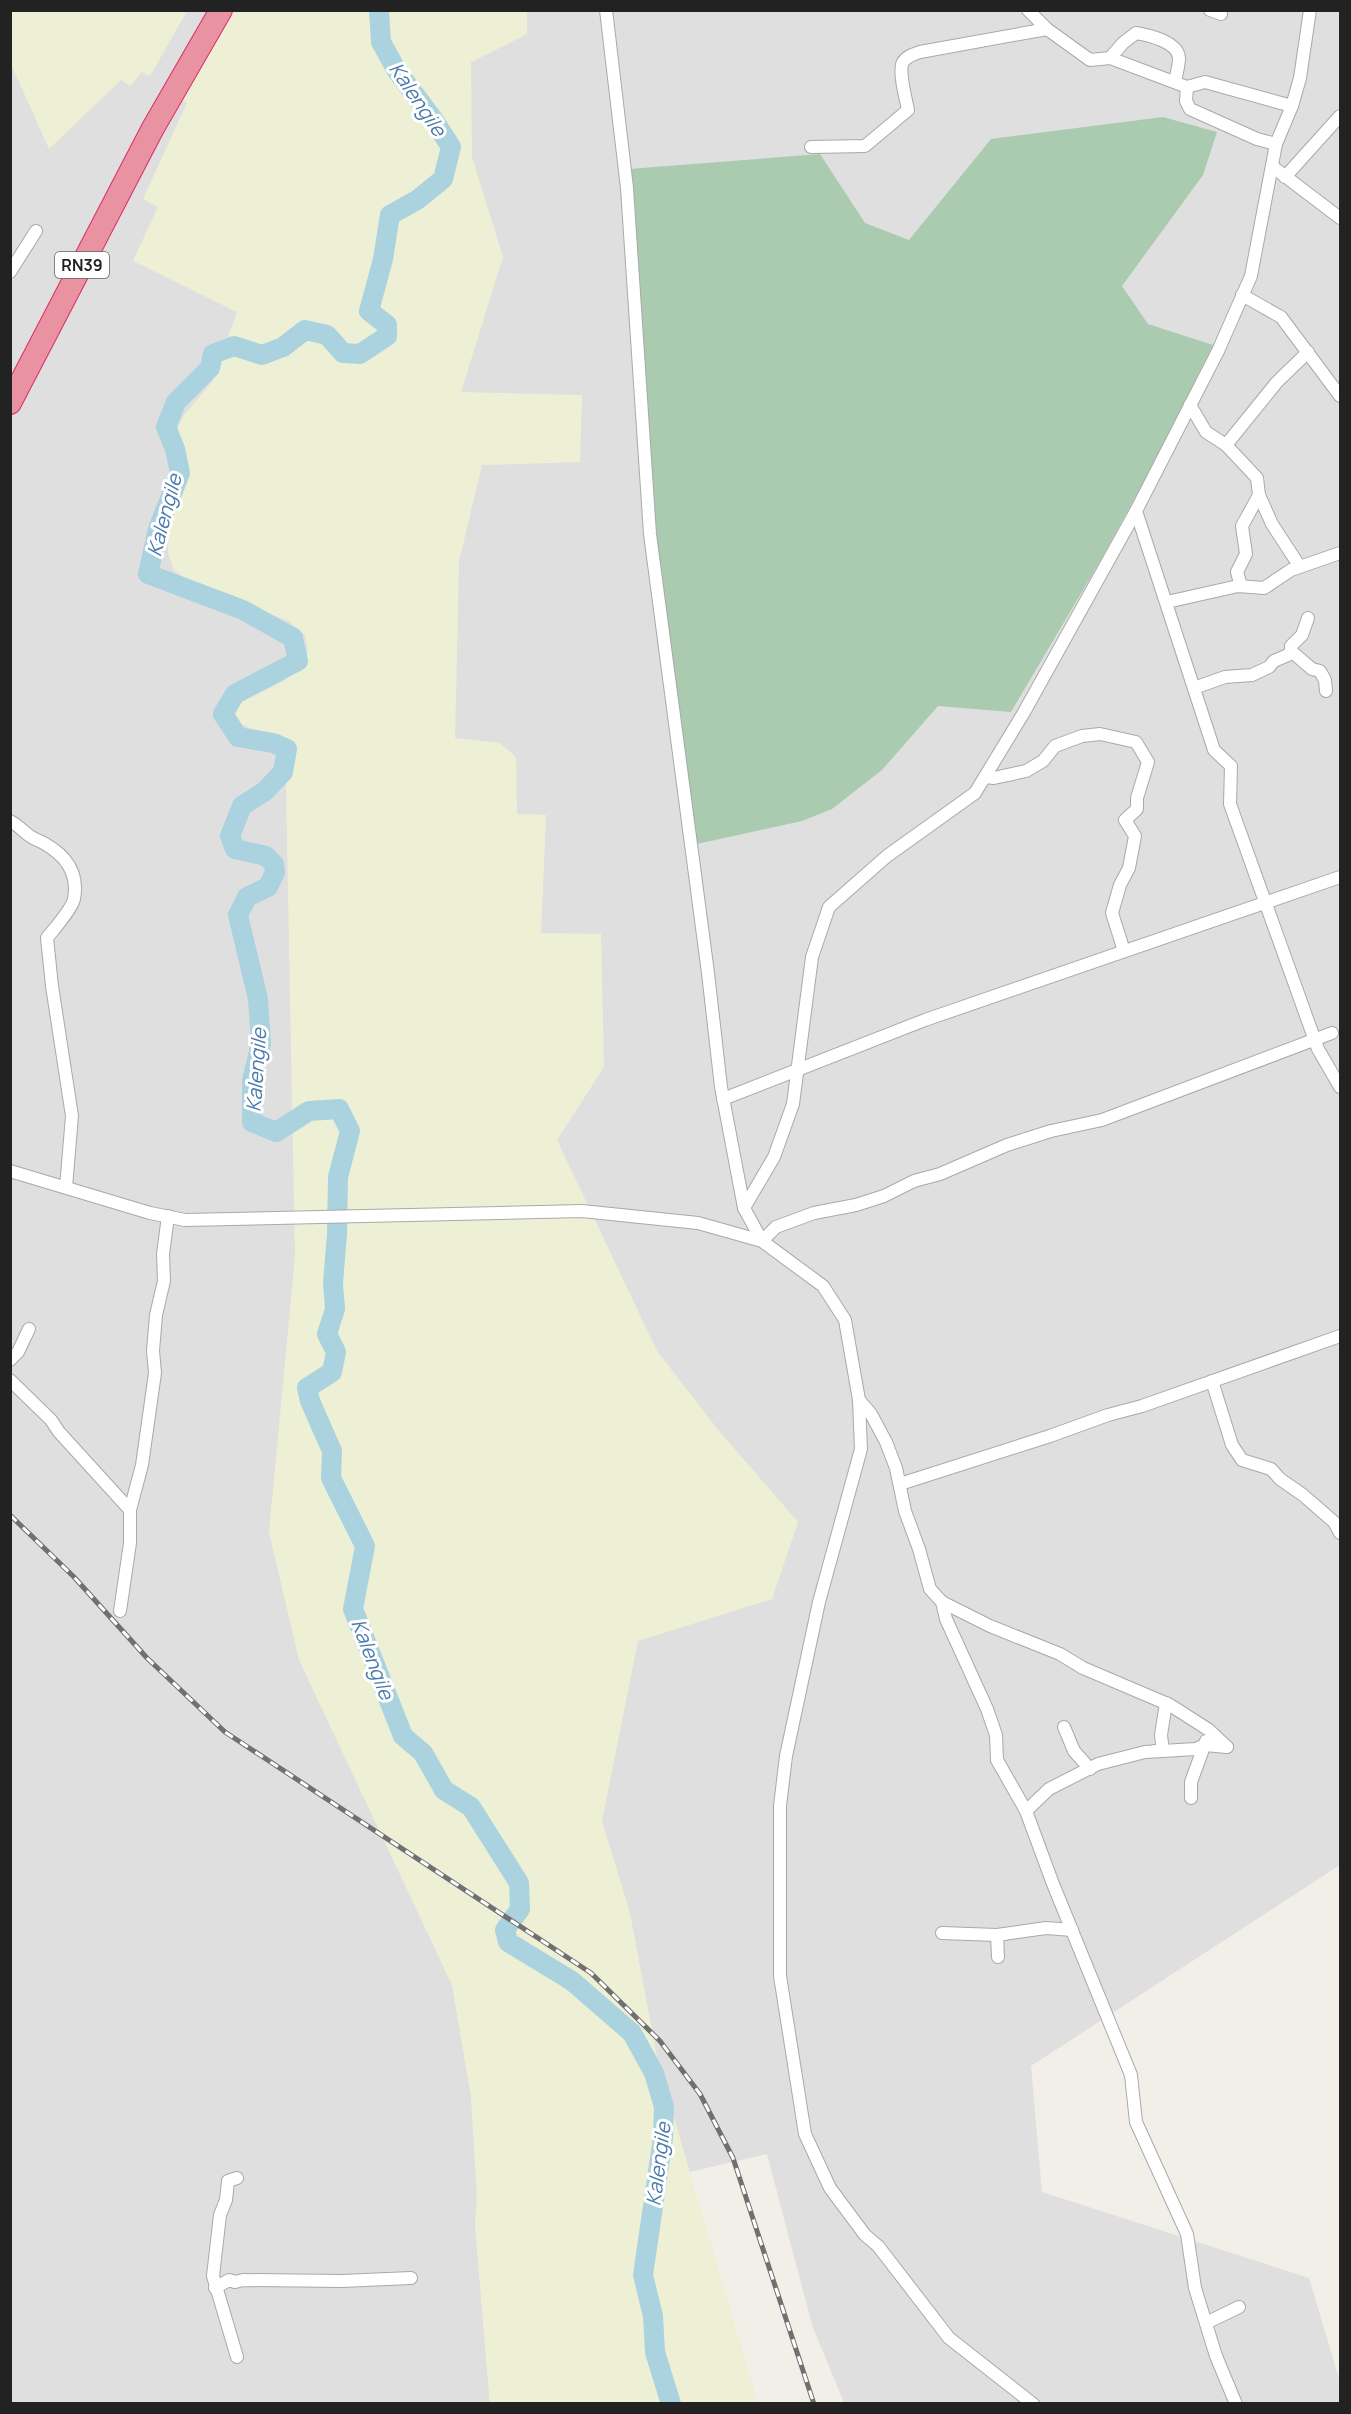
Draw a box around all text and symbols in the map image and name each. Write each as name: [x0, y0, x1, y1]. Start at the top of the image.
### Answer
water label: Kalengile: [383, 57, 453, 142]
road number: RN39: [55, 252, 109, 278]
water label: Kalengile: [140, 470, 188, 559]
water label: Kalengile: [240, 1026, 272, 1113]
water label: Kalengile: [345, 1615, 401, 1704]
water label: Kalengile: [639, 2119, 677, 2207]

